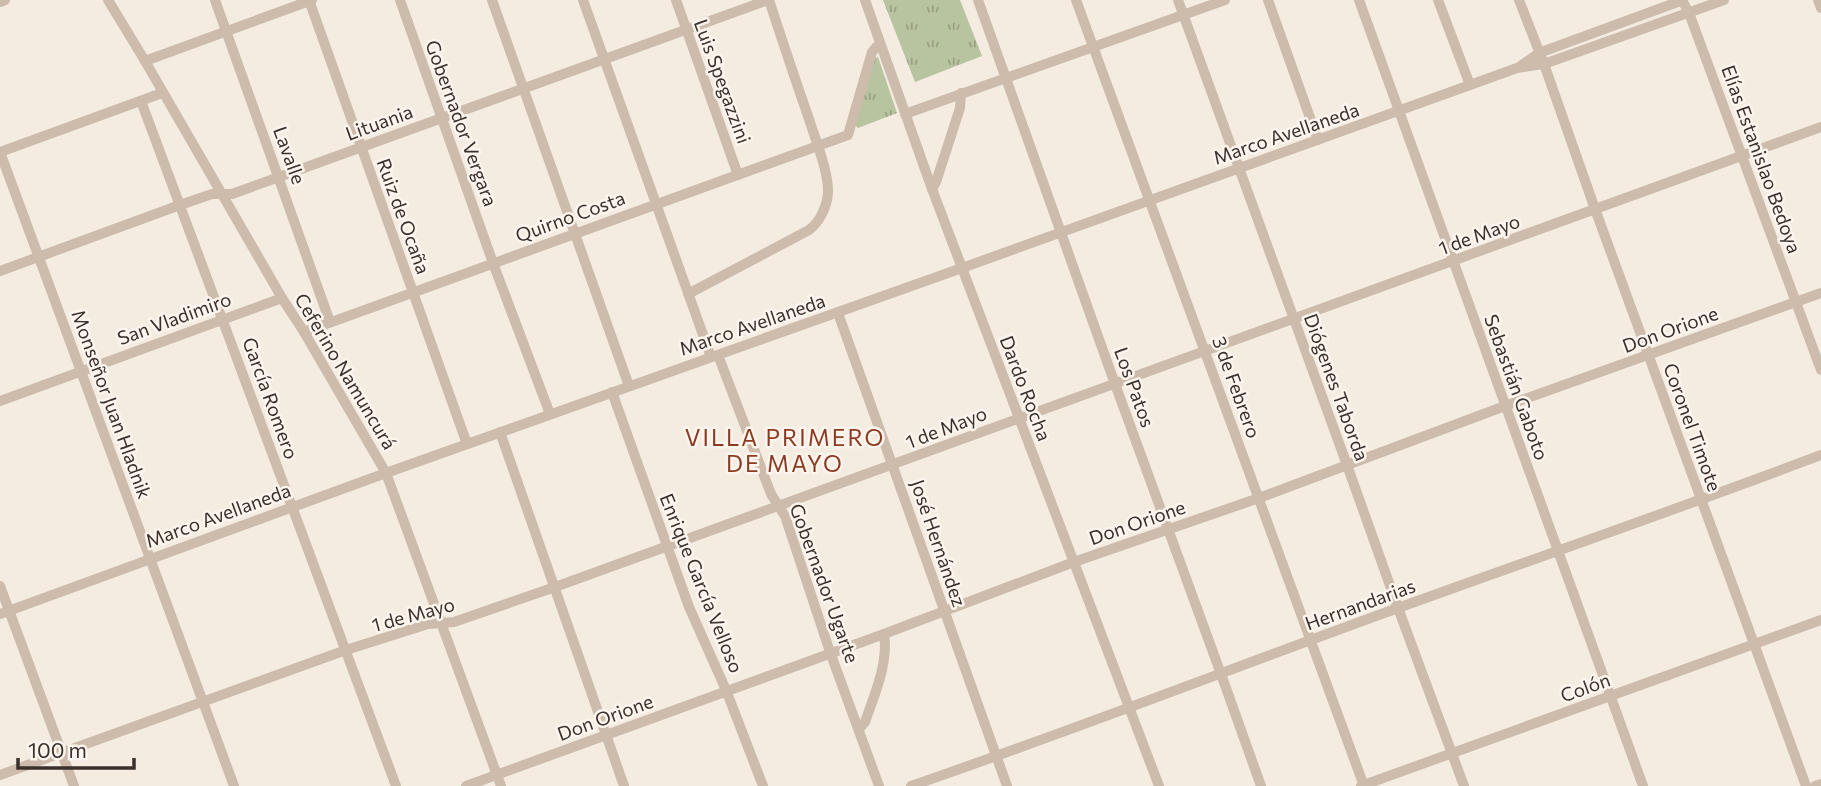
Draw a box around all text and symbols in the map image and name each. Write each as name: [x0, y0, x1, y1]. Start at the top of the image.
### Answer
street label: Luis Spegazzini: [690, 16, 756, 146]
street label: Gobernador Vergara: [421, 37, 503, 209]
street label: Elías Estanislao Bedoya: [1717, 62, 1807, 256]
street label: Marco Avellaneda: [1210, 97, 1362, 169]
street label: Lituania: [342, 99, 416, 145]
street label: Lavalle: [269, 123, 311, 187]
street label: Ruiz de Ocaña: [372, 155, 436, 277]
street label: Quirno Costa: [512, 186, 628, 246]
street label: 1 de Mayo: [1435, 209, 1523, 259]
street label: San Vladimiro: [114, 287, 234, 349]
street label: Marco Avellaneda: [676, 288, 828, 360]
street label: Ceferino Namuncurá: [290, 289, 402, 453]
street label: Don Orione: [1619, 301, 1721, 357]
street label: Monseñor Juan Hladnik: [67, 306, 157, 502]
street label: Diógenes Taborda: [1300, 310, 1374, 464]
street label: Sebastián Gaboto: [1480, 311, 1554, 463]
street label: Dardo Rocha: [995, 332, 1057, 444]
street label: 3 de Febrero: [1208, 333, 1266, 441]
street label: García Romero: [238, 334, 304, 462]
street label: Los Patos: [1110, 344, 1160, 430]
street label: Coronel Timote: [1659, 360, 1727, 494]
street label: 1 de Mayo: [902, 401, 990, 453]
district label: VILLA PRIMERO DE MAYO: [685, 423, 885, 477]
street label: José Hernández: [906, 476, 972, 610]
street label: Marco Avellaneda: [142, 478, 294, 552]
street label: Enrique García Velloso: [655, 490, 749, 676]
street label: Don Orione: [1086, 495, 1188, 549]
street label: Gobernador Ugarte: [786, 500, 864, 666]
street label: Hernandarias: [1302, 573, 1418, 635]
street label: 1 de Mayo: [369, 592, 457, 636]
street label: Colón: [1557, 667, 1613, 707]
street label: Don Orione: [554, 689, 656, 745]
scale bar: [18, 726, 133, 770]
text: 100 m: [28, 737, 87, 762]

